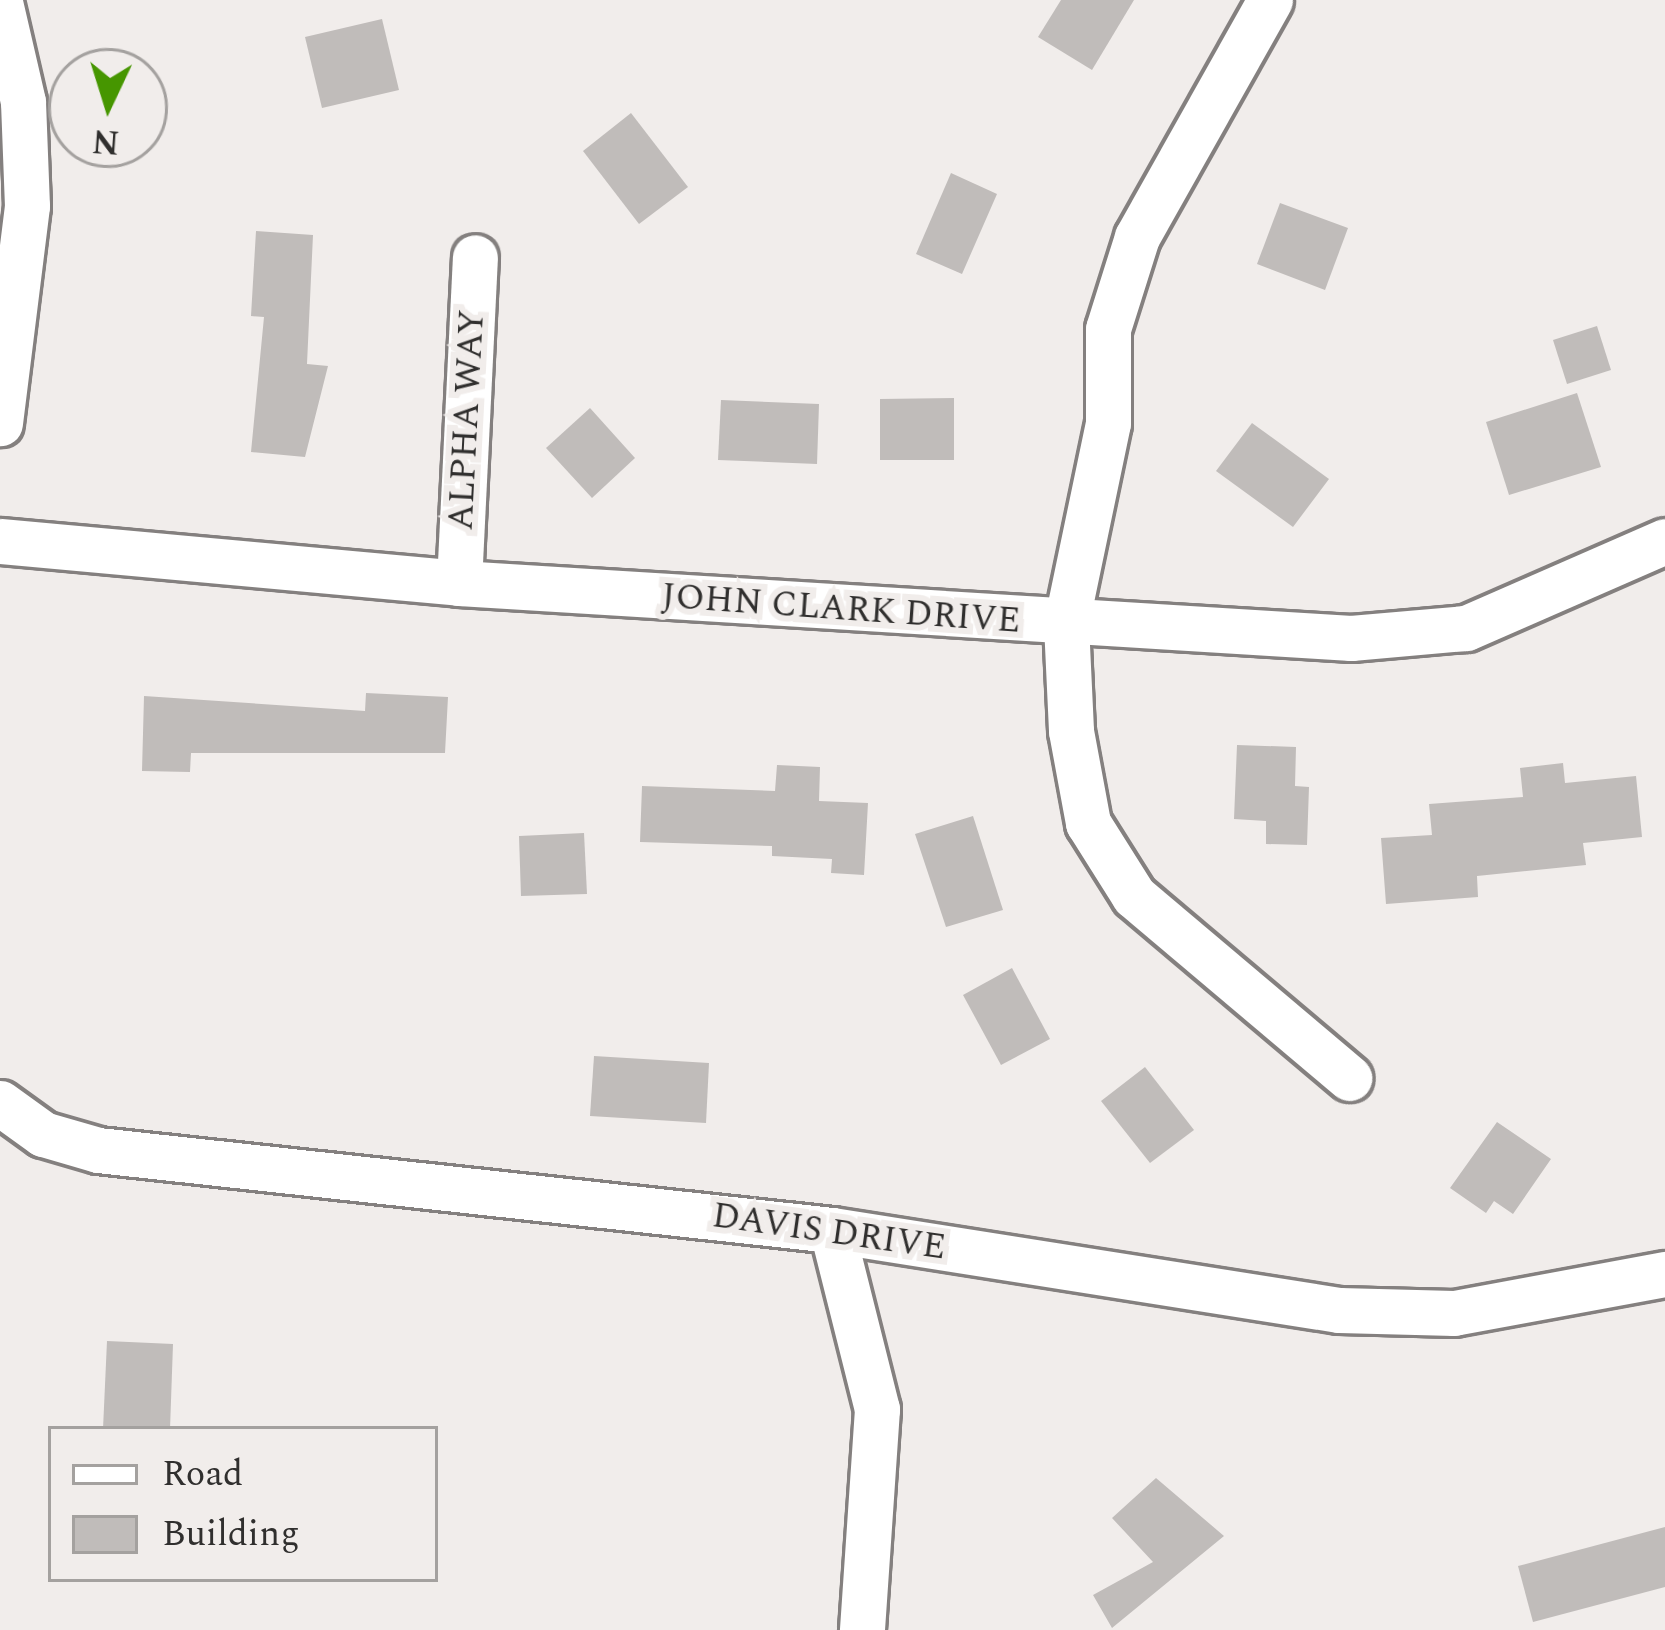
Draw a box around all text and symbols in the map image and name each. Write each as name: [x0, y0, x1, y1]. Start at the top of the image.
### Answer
north arrow: [48, 48, 168, 168]
text: N: [91, 115, 121, 167]
street label: ALPHA WAY: [440, 308, 494, 532]
street label: JOHN CLARK DRIVE: [660, 575, 1022, 643]
street label: DAVIS DRIVE: [709, 1194, 949, 1270]
legend: [48, 1426, 438, 1582]
text: Road: [162, 1447, 243, 1502]
text: Building: [162, 1507, 300, 1562]

